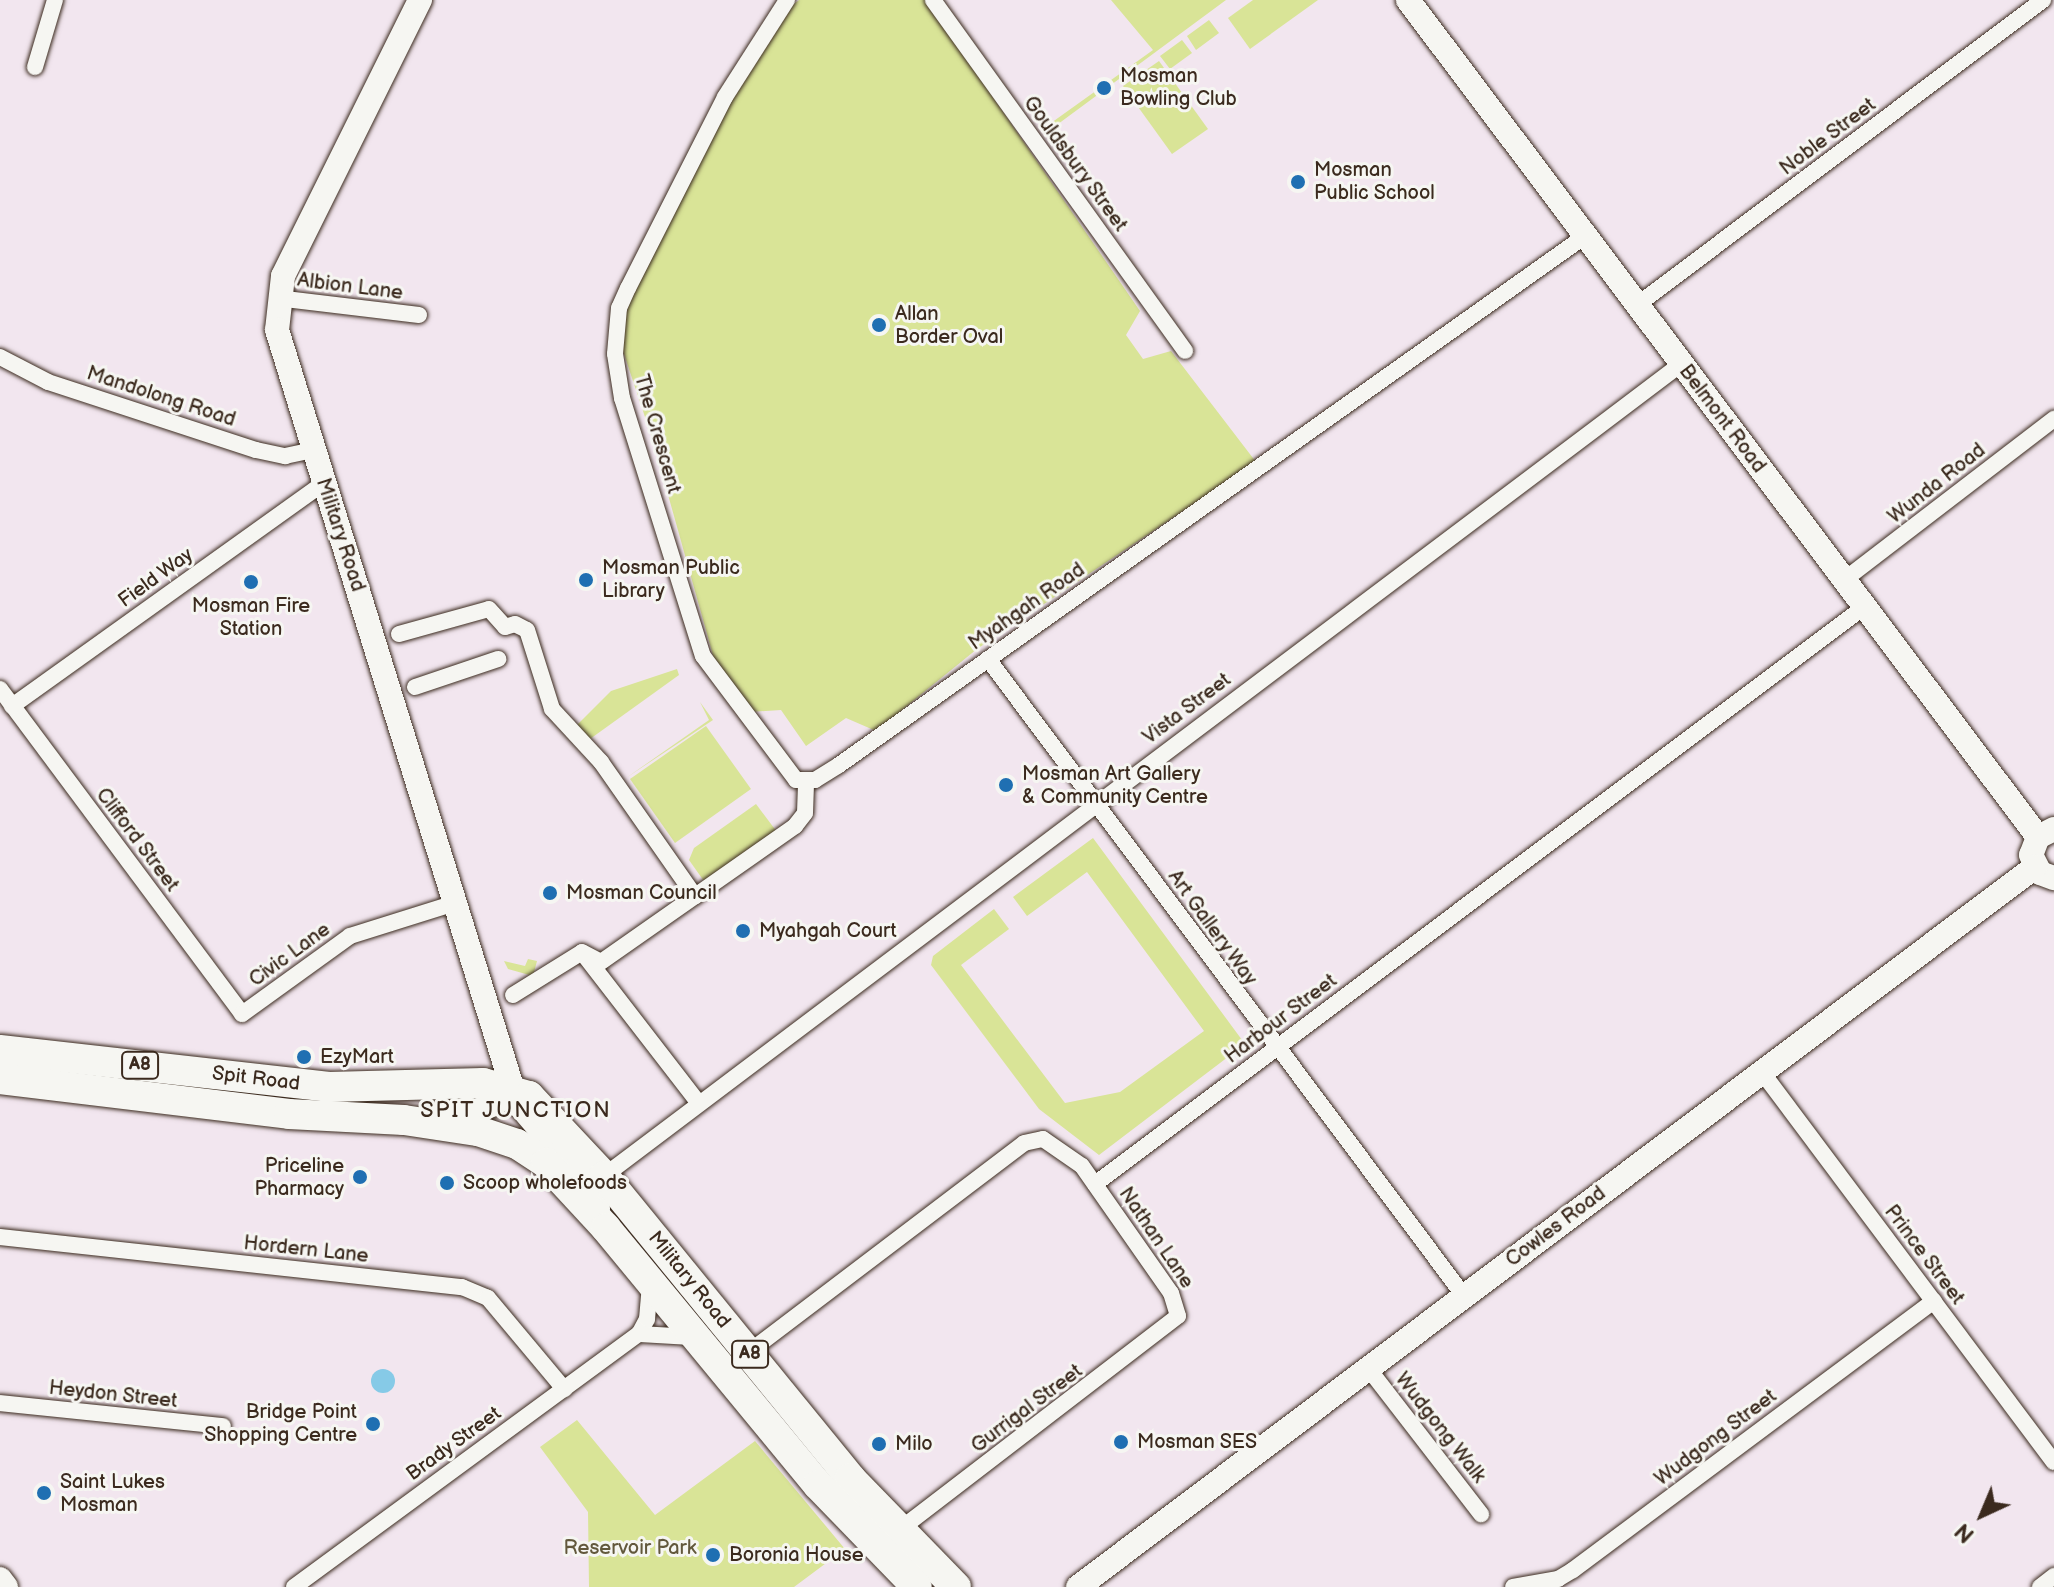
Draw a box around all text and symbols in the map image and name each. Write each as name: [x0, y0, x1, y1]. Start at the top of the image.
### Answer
place label: Mosman Bowling Club: [1120, 64, 1237, 111]
marker: Mosman Bowling Club: [1095, 79, 1113, 97]
street label: Gouldsbury Street: [1017, 91, 1133, 237]
street label: Noble Street: [1775, 93, 1881, 181]
place label: Mosman Public School: [1314, 158, 1435, 205]
marker: Mosman Public School: [1289, 173, 1307, 191]
street label: Albion Lane: [296, 269, 404, 305]
place label: Allan Border Oval: [895, 302, 1003, 349]
marker: Allan Border Oval: [870, 316, 888, 334]
street label: Belmont Road: [1674, 360, 1770, 478]
street label: Mandolong Road: [84, 362, 238, 432]
street label: The Crescent: [629, 372, 685, 496]
street label: Wunda Road: [1884, 439, 1990, 529]
street label: Military Road: [310, 475, 370, 595]
street label: Field Way: [114, 543, 198, 613]
place label: Mosman Public Library: [602, 556, 740, 603]
street label: Myahgah Road: [964, 558, 1090, 656]
marker: Mosman Public Library: [577, 571, 595, 589]
marker: Mosman Fire Station: [242, 573, 260, 591]
place label: Mosman Fire Station: [192, 594, 310, 641]
street label: Vista Street: [1138, 668, 1236, 750]
place label: Mosman Art Gallery & Community Centre: [1022, 762, 1209, 809]
marker: Mosman Art Gallery & Community Centre: [997, 776, 1015, 794]
street label: Clifford Street: [90, 783, 184, 897]
street label: Art Gallery Way: [1162, 865, 1262, 991]
place label: Mosman Council: [566, 881, 717, 905]
marker: Mosman Council: [541, 884, 559, 902]
street label: Civic Lane: [245, 918, 335, 992]
place label: Myahgah Court: [759, 919, 897, 943]
marker: Myahgah Court: [734, 922, 752, 940]
street label: Harbour Street: [1220, 969, 1342, 1069]
place label: EzyMart: [320, 1045, 394, 1069]
marker: EzyMart: [295, 1048, 313, 1066]
road number: A8: [120, 1051, 160, 1079]
street label: Spit Road: [211, 1062, 301, 1096]
district label: SPIT JUNCTION: [420, 1098, 612, 1124]
place label: Priceline Pharmacy: [254, 1154, 344, 1201]
marker: Priceline Pharmacy: [351, 1168, 369, 1186]
place label: Scoop wholefoods: [463, 1171, 627, 1195]
marker: Scoop wholefoods: [438, 1174, 456, 1192]
street label: Cowles Road: [1501, 1182, 1611, 1272]
street label: Nathan Lane: [1113, 1183, 1199, 1293]
street label: Prince Street: [1879, 1200, 1969, 1310]
street label: Military Road: [642, 1226, 736, 1334]
street label: Hordern Lane: [242, 1232, 370, 1268]
road number: A8: [730, 1340, 770, 1368]
street label: Gurrigal Street: [967, 1359, 1087, 1459]
street label: Wudgong Walk: [1389, 1368, 1491, 1488]
street label: Heydon Street: [47, 1376, 179, 1414]
street label: Wudgong Street: [1650, 1384, 1782, 1492]
place label: Bridge Point Shopping Centre: [204, 1400, 357, 1447]
street label: Brady Street: [401, 1401, 507, 1487]
marker: Bridge Point Shopping Centre: [364, 1415, 382, 1433]
place label: Mosman SES: [1137, 1430, 1257, 1454]
place label: Milo: [895, 1432, 933, 1456]
marker: Mosman SES: [1112, 1433, 1130, 1451]
marker: Milo: [870, 1435, 888, 1453]
place label: Saint Lukes Mosman: [60, 1470, 165, 1517]
north arrow: [1942, 1475, 2022, 1555]
marker: Saint Lukes Mosman: [35, 1484, 53, 1502]
text: N: [1950, 1517, 1980, 1548]
park label: Reservoir Park: [563, 1536, 697, 1560]
place label: Boronia House: [729, 1543, 864, 1567]
marker: Boronia House: [704, 1546, 722, 1564]

